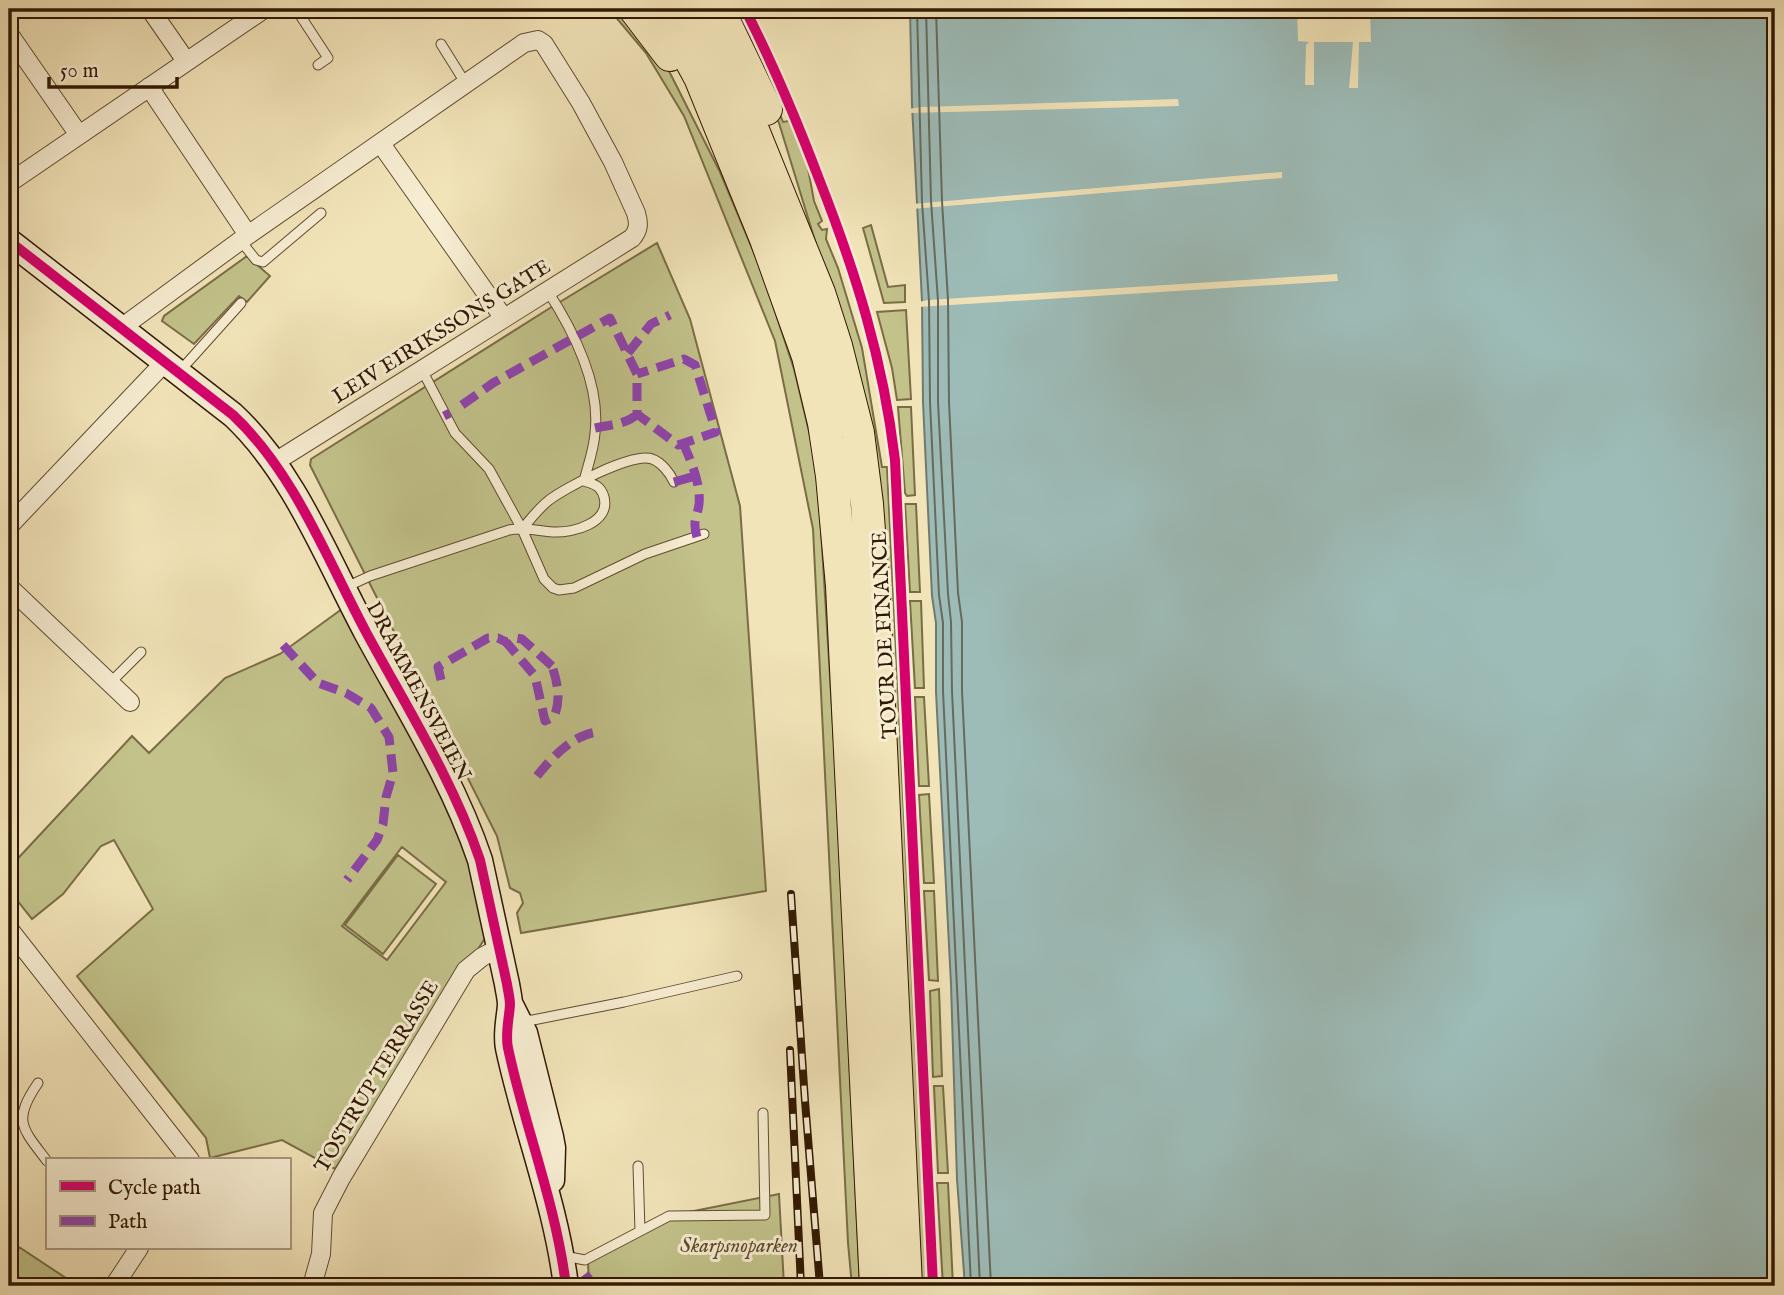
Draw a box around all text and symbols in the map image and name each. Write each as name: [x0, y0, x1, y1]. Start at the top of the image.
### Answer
scale bar: [49, 46, 177, 90]
text: 50 m: [60, 58, 99, 85]
street label: LEIV EIRIKSSONS GATE: [328, 254, 556, 411]
street label: TOUR DE FINANCE: [867, 530, 904, 740]
street label: DRAMMENSVEIEN: [359, 597, 476, 786]
street label: TOSTRUP TERRASSE: [309, 975, 446, 1178]
legend: [46, 1158, 290, 1250]
text: Cycle path: [108, 1175, 201, 1202]
text: Path: [108, 1209, 147, 1236]
park label: Skarpsnoparken: [680, 1233, 798, 1260]

